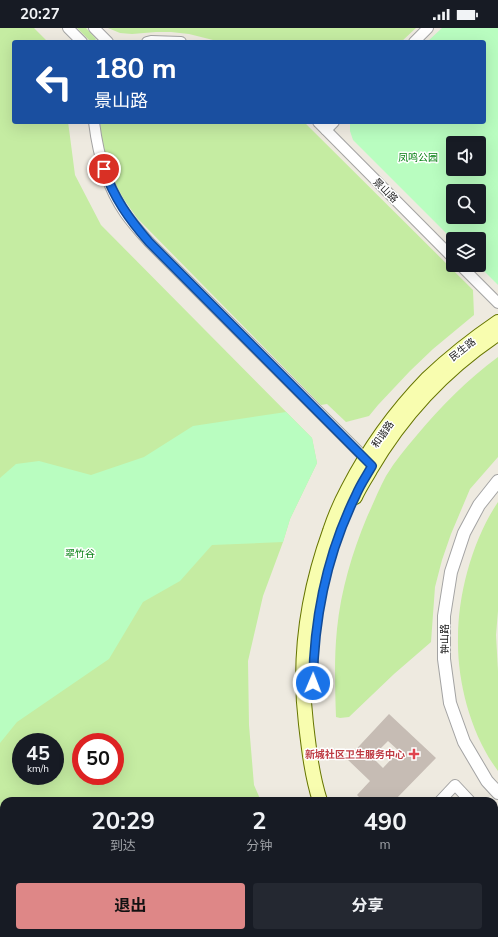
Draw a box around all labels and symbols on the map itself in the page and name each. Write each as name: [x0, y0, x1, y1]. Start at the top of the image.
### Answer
park label: 凤鸣公园: [398, 151, 438, 165]
pin: [87, 152, 121, 186]
street label: 景山路: [370, 175, 401, 206]
street label: 民生路: [446, 335, 479, 365]
street label: 和谐路: [368, 418, 397, 451]
park label: 翠竹谷: [65, 547, 95, 561]
street label: 钟山路: [438, 624, 452, 654]
position arrow: [292, 662, 334, 704]
speed limit sign: 50: [72, 733, 124, 785]
place label: 新城社区卫生服务中心: [305, 748, 405, 762]
marker: 新城社区卫生服务中心: [408, 748, 420, 760]

